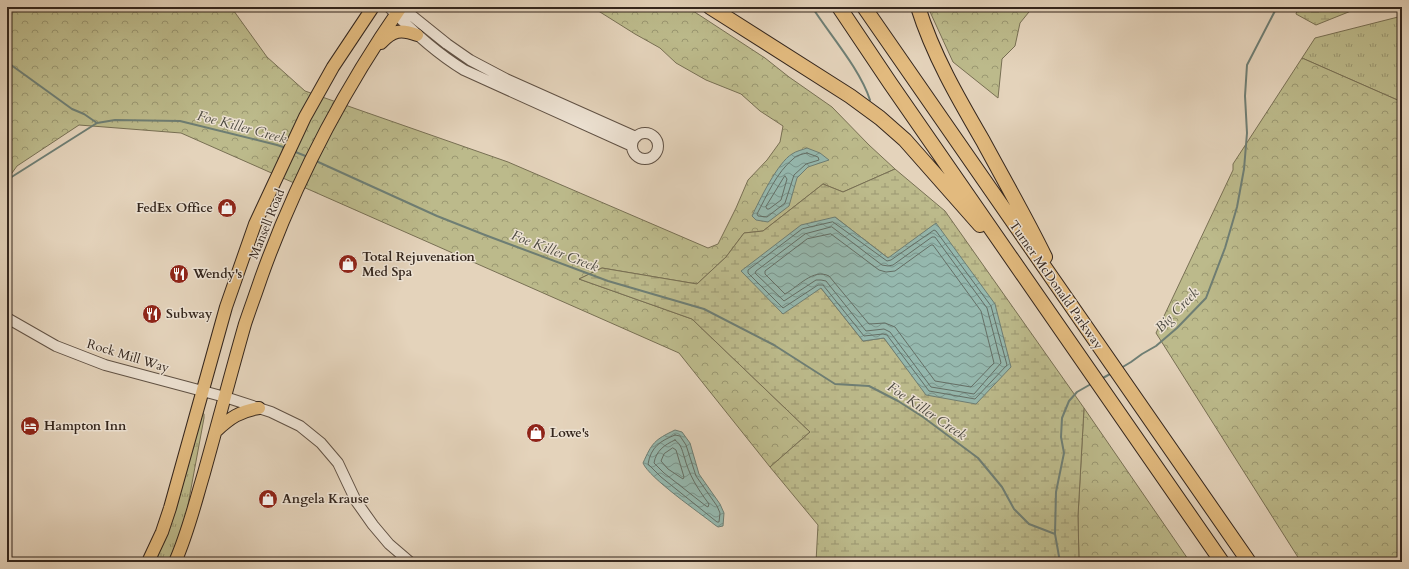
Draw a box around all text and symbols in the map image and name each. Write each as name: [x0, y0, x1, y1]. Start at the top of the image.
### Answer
water label: Foe Killer Creek: [195, 106, 289, 148]
street label: Mansell Road: [245, 186, 289, 262]
shop icon: FedEx Office: [216, 197, 238, 219]
place label: FedEx Office: [136, 199, 213, 217]
street label: Turner McDonald Parkway: [1005, 217, 1107, 353]
water label: Foe Killer Creek: [509, 226, 601, 276]
place label: Total Rejuvenation Med Spa: [362, 248, 475, 281]
shop icon: Total Rejuvenation Med Spa: [337, 253, 359, 275]
restaurant icon: Wendy's: [168, 263, 190, 285]
place label: Wendy's: [192, 265, 242, 283]
water label: Big Creek: [1151, 283, 1203, 337]
restaurant icon: Subway: [141, 303, 163, 325]
place label: Subway: [166, 305, 213, 323]
street label: Rock Mill Way: [85, 335, 172, 377]
water label: Foe Killer Creek: [884, 377, 970, 445]
hotel icon: Hampton Inn: [19, 415, 41, 437]
place label: Hampton Inn: [44, 417, 127, 435]
shop icon: Lowe's: [525, 422, 547, 444]
place label: Lowe's: [550, 424, 589, 442]
shop icon: Angela Krause: [257, 488, 279, 510]
place label: Angela Krause: [282, 490, 369, 508]

